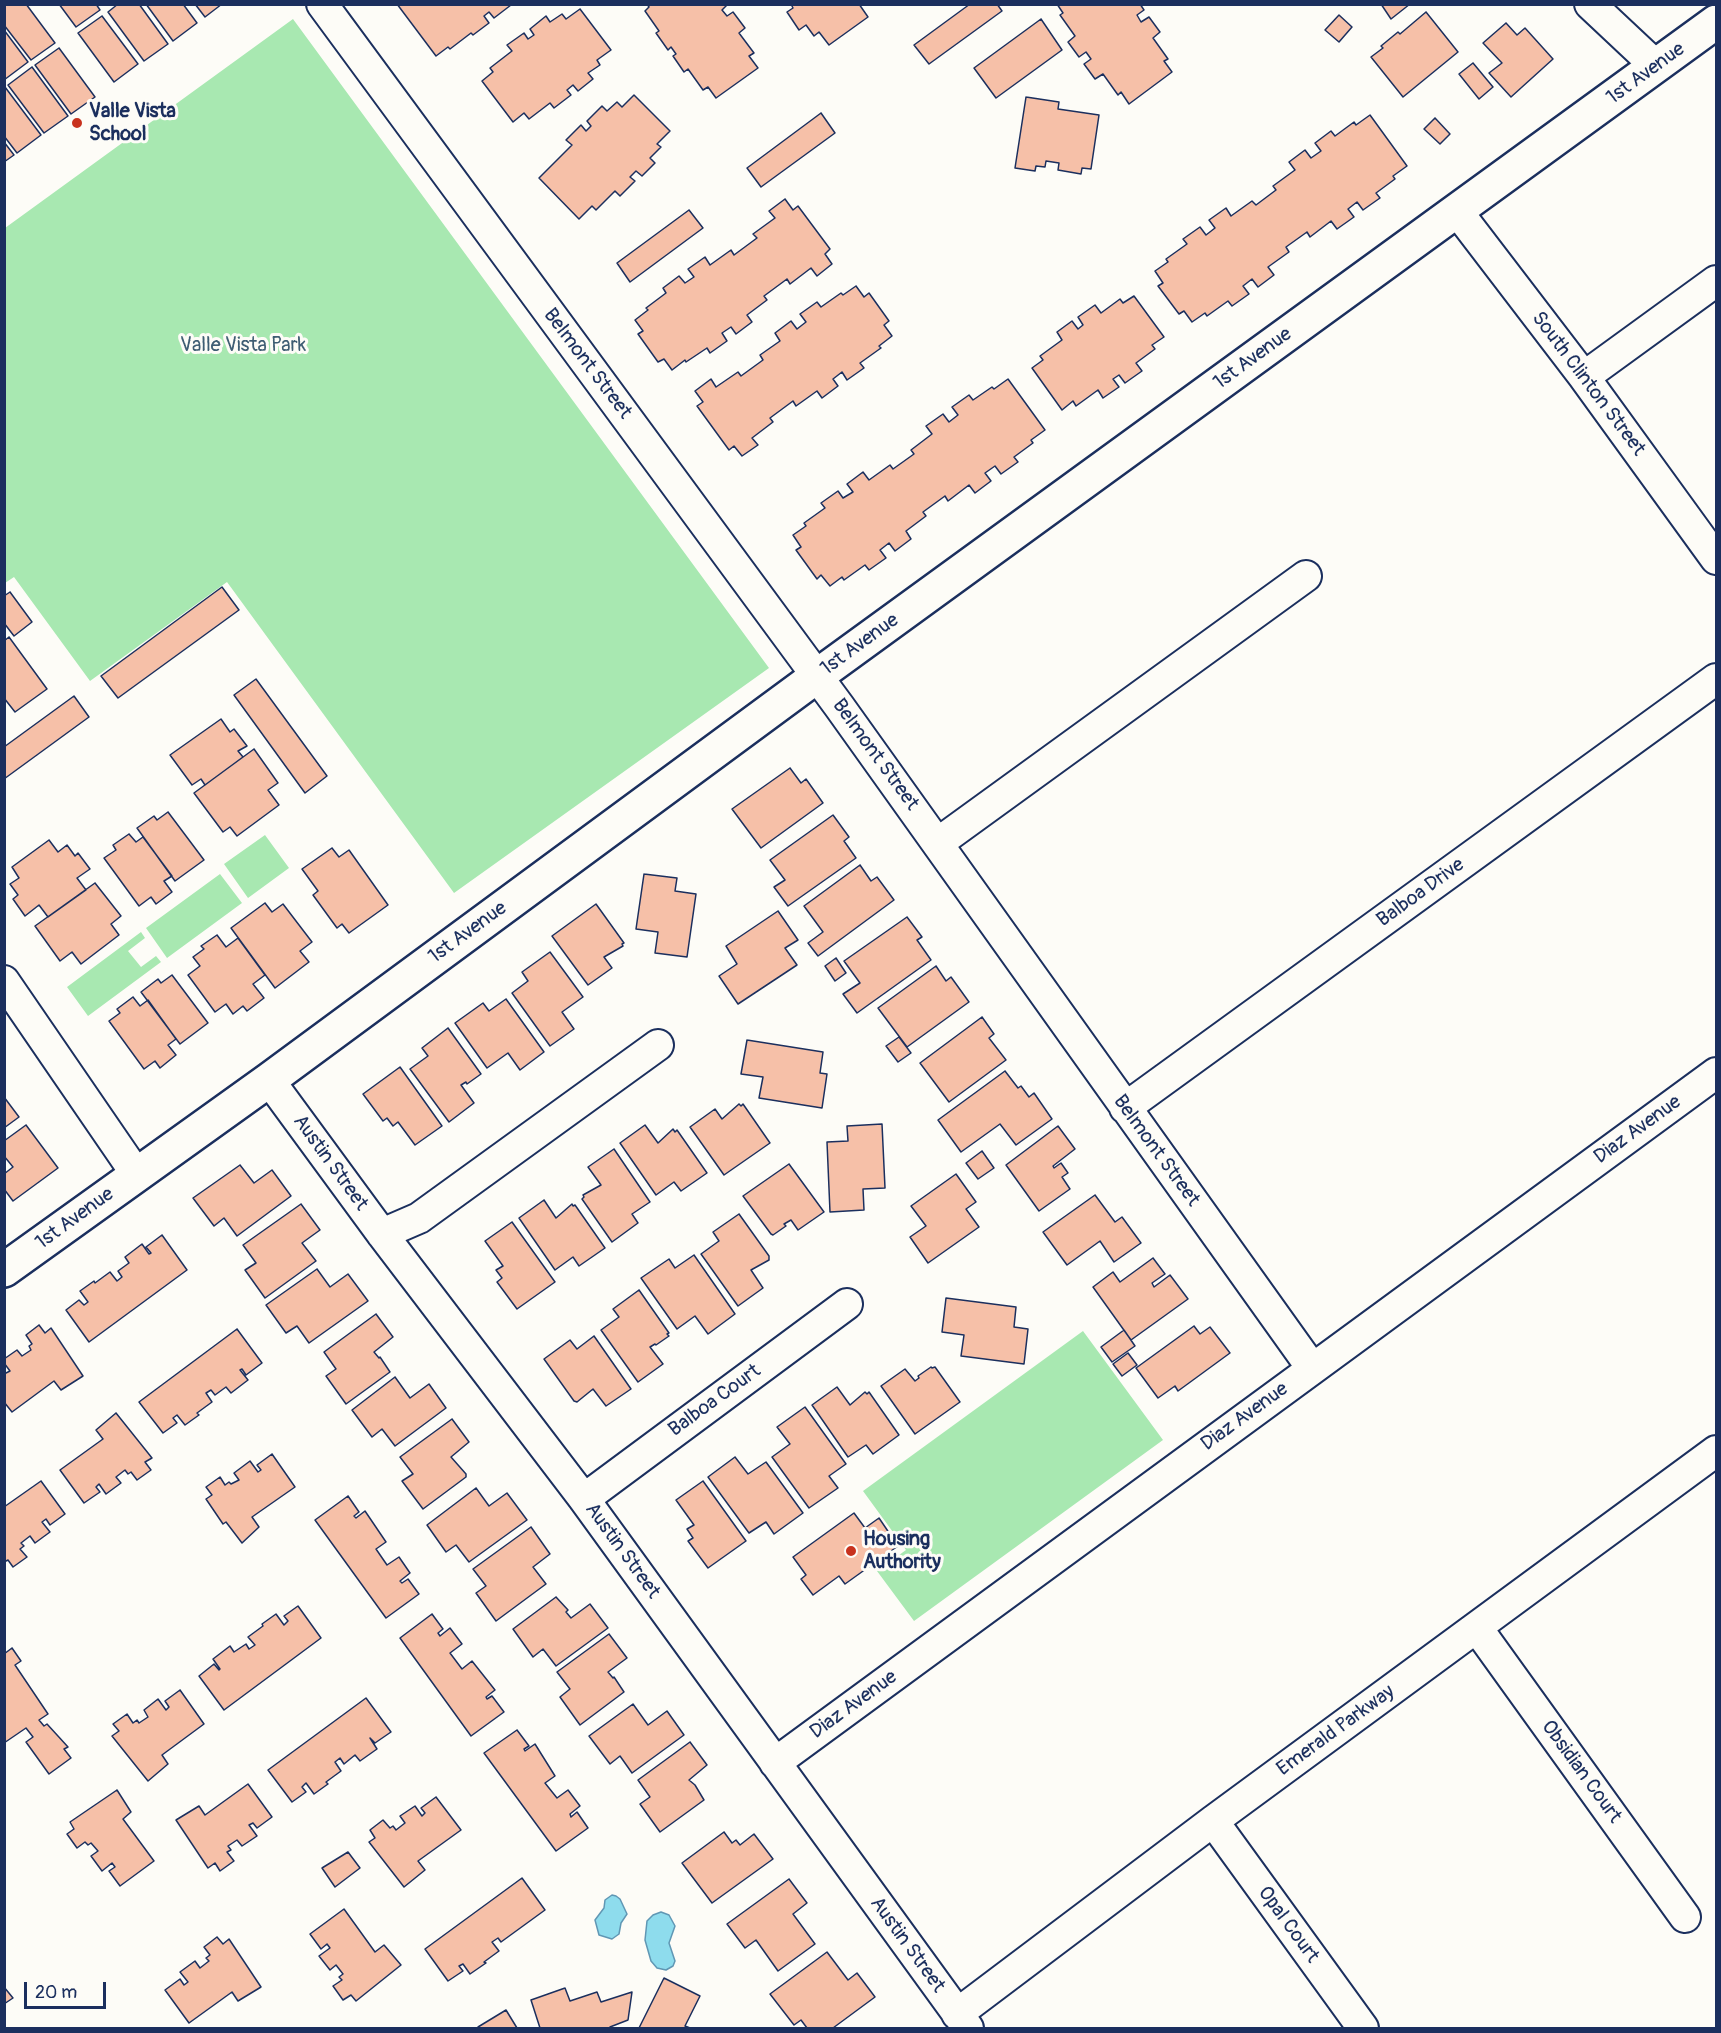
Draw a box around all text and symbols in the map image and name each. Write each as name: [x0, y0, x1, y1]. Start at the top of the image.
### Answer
street label: 1st Avenue: [1602, 38, 1690, 110]
place label: Valle Vista School: [89, 100, 176, 147]
marker: Valle Vista School: [70, 116, 84, 130]
street label: Belmont Street: [538, 304, 636, 424]
street label: South Clinton Street: [1526, 307, 1650, 461]
street label: 1st Avenue: [1209, 323, 1297, 395]
park label: Valle Vista Park: [180, 334, 306, 358]
street label: 1st Avenue: [816, 609, 904, 681]
street label: Belmont Street: [826, 695, 924, 815]
street label: Balboa Drive: [1373, 853, 1469, 933]
street label: 1st Avenue: [424, 897, 512, 969]
street label: Diaz Avenue: [1590, 1090, 1686, 1170]
street label: Belmont Street: [1107, 1091, 1205, 1211]
street label: Austin Street: [287, 1110, 373, 1216]
street label: 1st Avenue: [31, 1183, 119, 1255]
street label: Balboa Court: [664, 1360, 766, 1442]
street label: Diaz Avenue: [1197, 1377, 1293, 1457]
street label: Austin Street: [579, 1498, 665, 1604]
place label: Housing Authority: [863, 1528, 941, 1575]
marker: Housing Authority: [844, 1544, 858, 1558]
street label: Diaz Avenue: [806, 1665, 902, 1745]
street label: Emerald Parkway: [1272, 1680, 1400, 1782]
street label: Obsidian Court: [1536, 1716, 1626, 1828]
street label: Opal Court: [1252, 1882, 1324, 1968]
street label: Austin Street: [864, 1892, 950, 1998]
scale bar: [27, 1970, 110, 2008]
text: 20 m: [35, 1981, 77, 2004]

